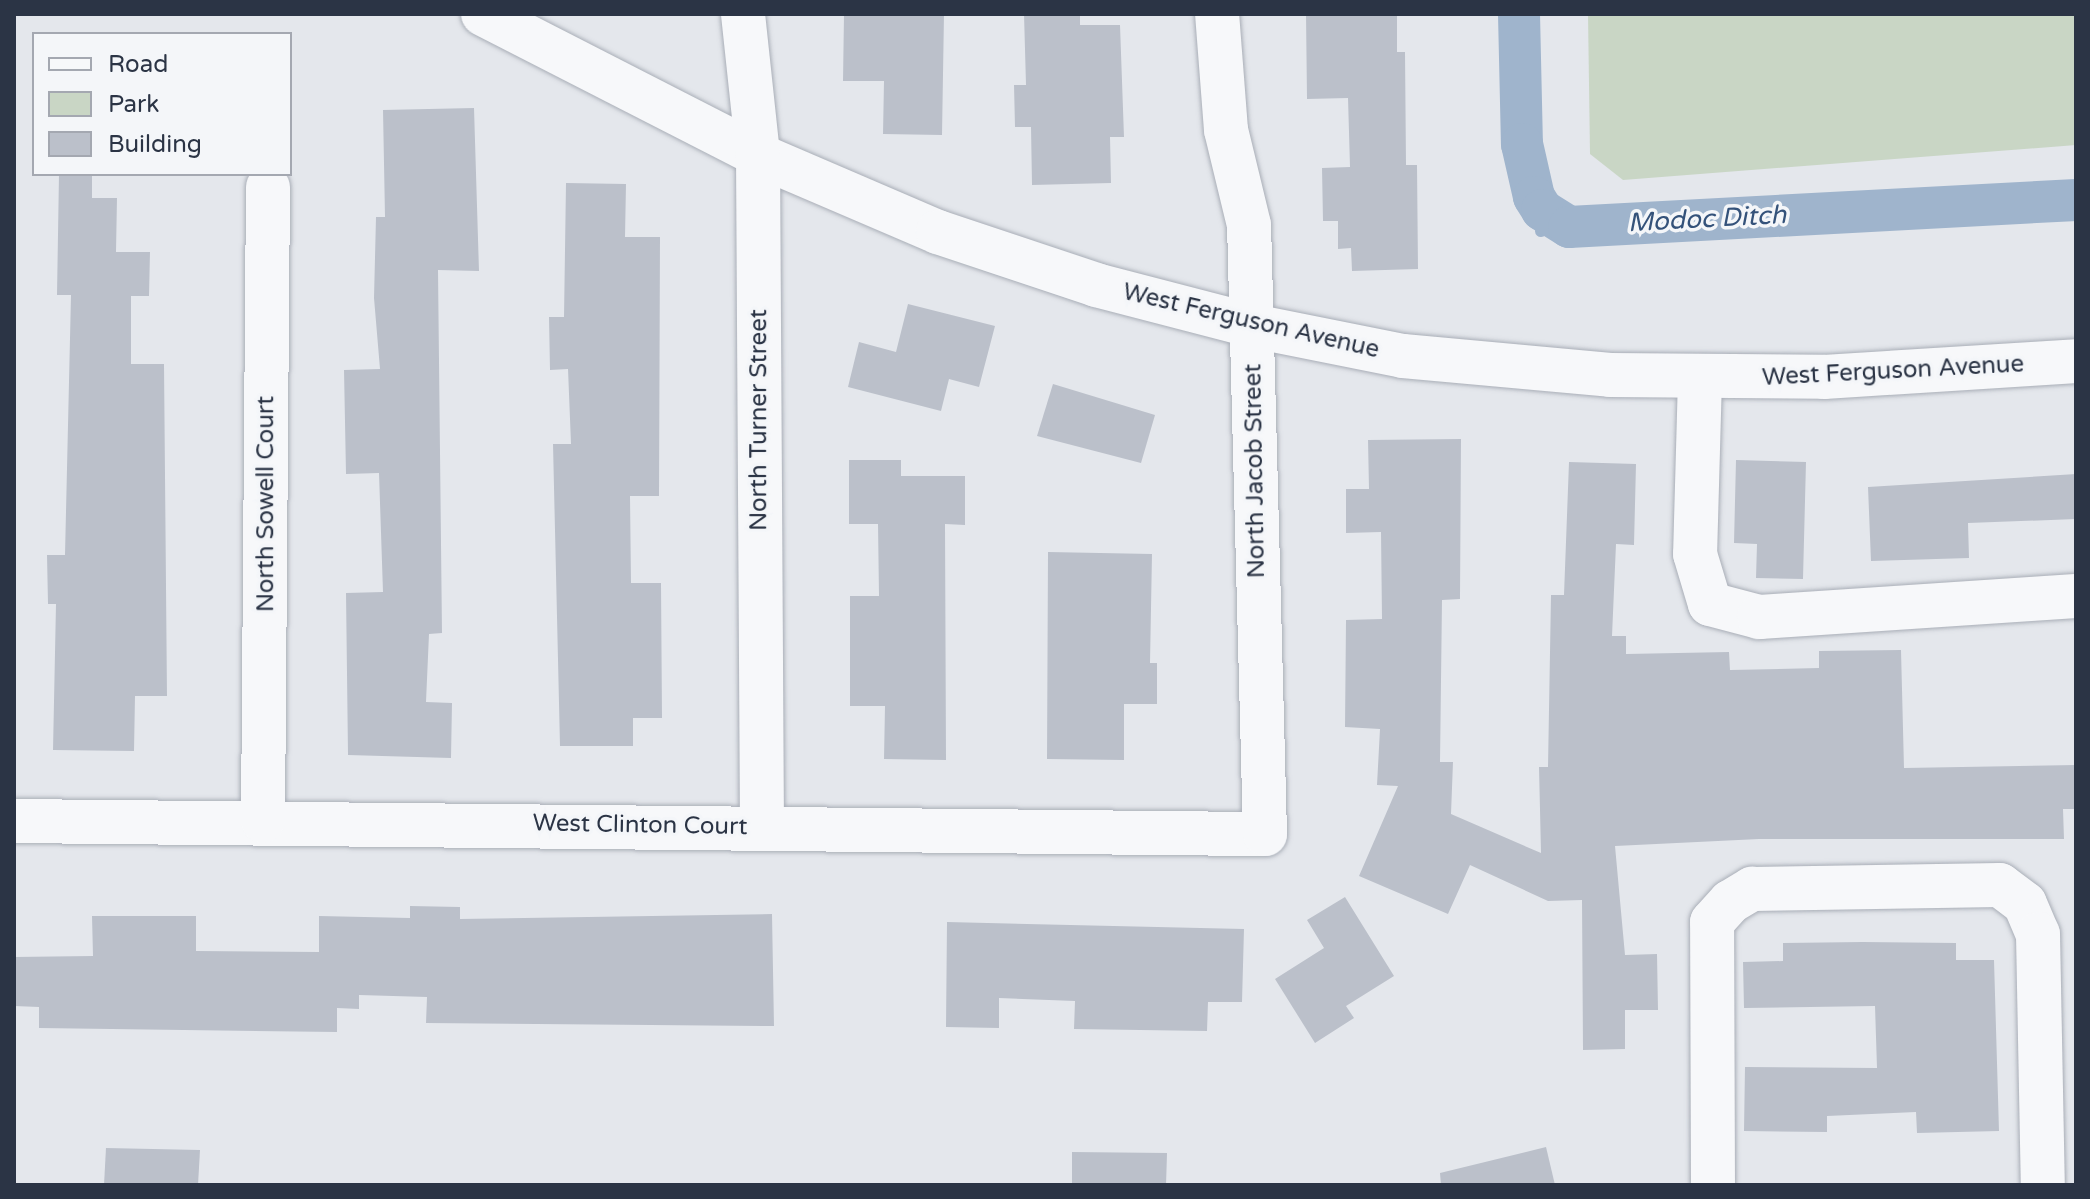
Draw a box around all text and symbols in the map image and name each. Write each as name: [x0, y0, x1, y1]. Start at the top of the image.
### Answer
legend: [32, 32, 292, 176]
text: Road: [108, 50, 168, 79]
text: Park: [108, 90, 159, 119]
text: Building: [108, 130, 202, 159]
water label: Modoc Ditch: [1627, 199, 1787, 239]
street label: West Ferguson Avenue: [1120, 277, 1382, 365]
street label: North Turner Street: [745, 309, 773, 531]
street label: West Ferguson Avenue: [1761, 350, 2025, 392]
street label: North Jacob Street: [1239, 363, 1271, 579]
street label: North Sowell Court: [252, 396, 280, 612]
street label: West Clinton Court: [532, 809, 748, 841]

